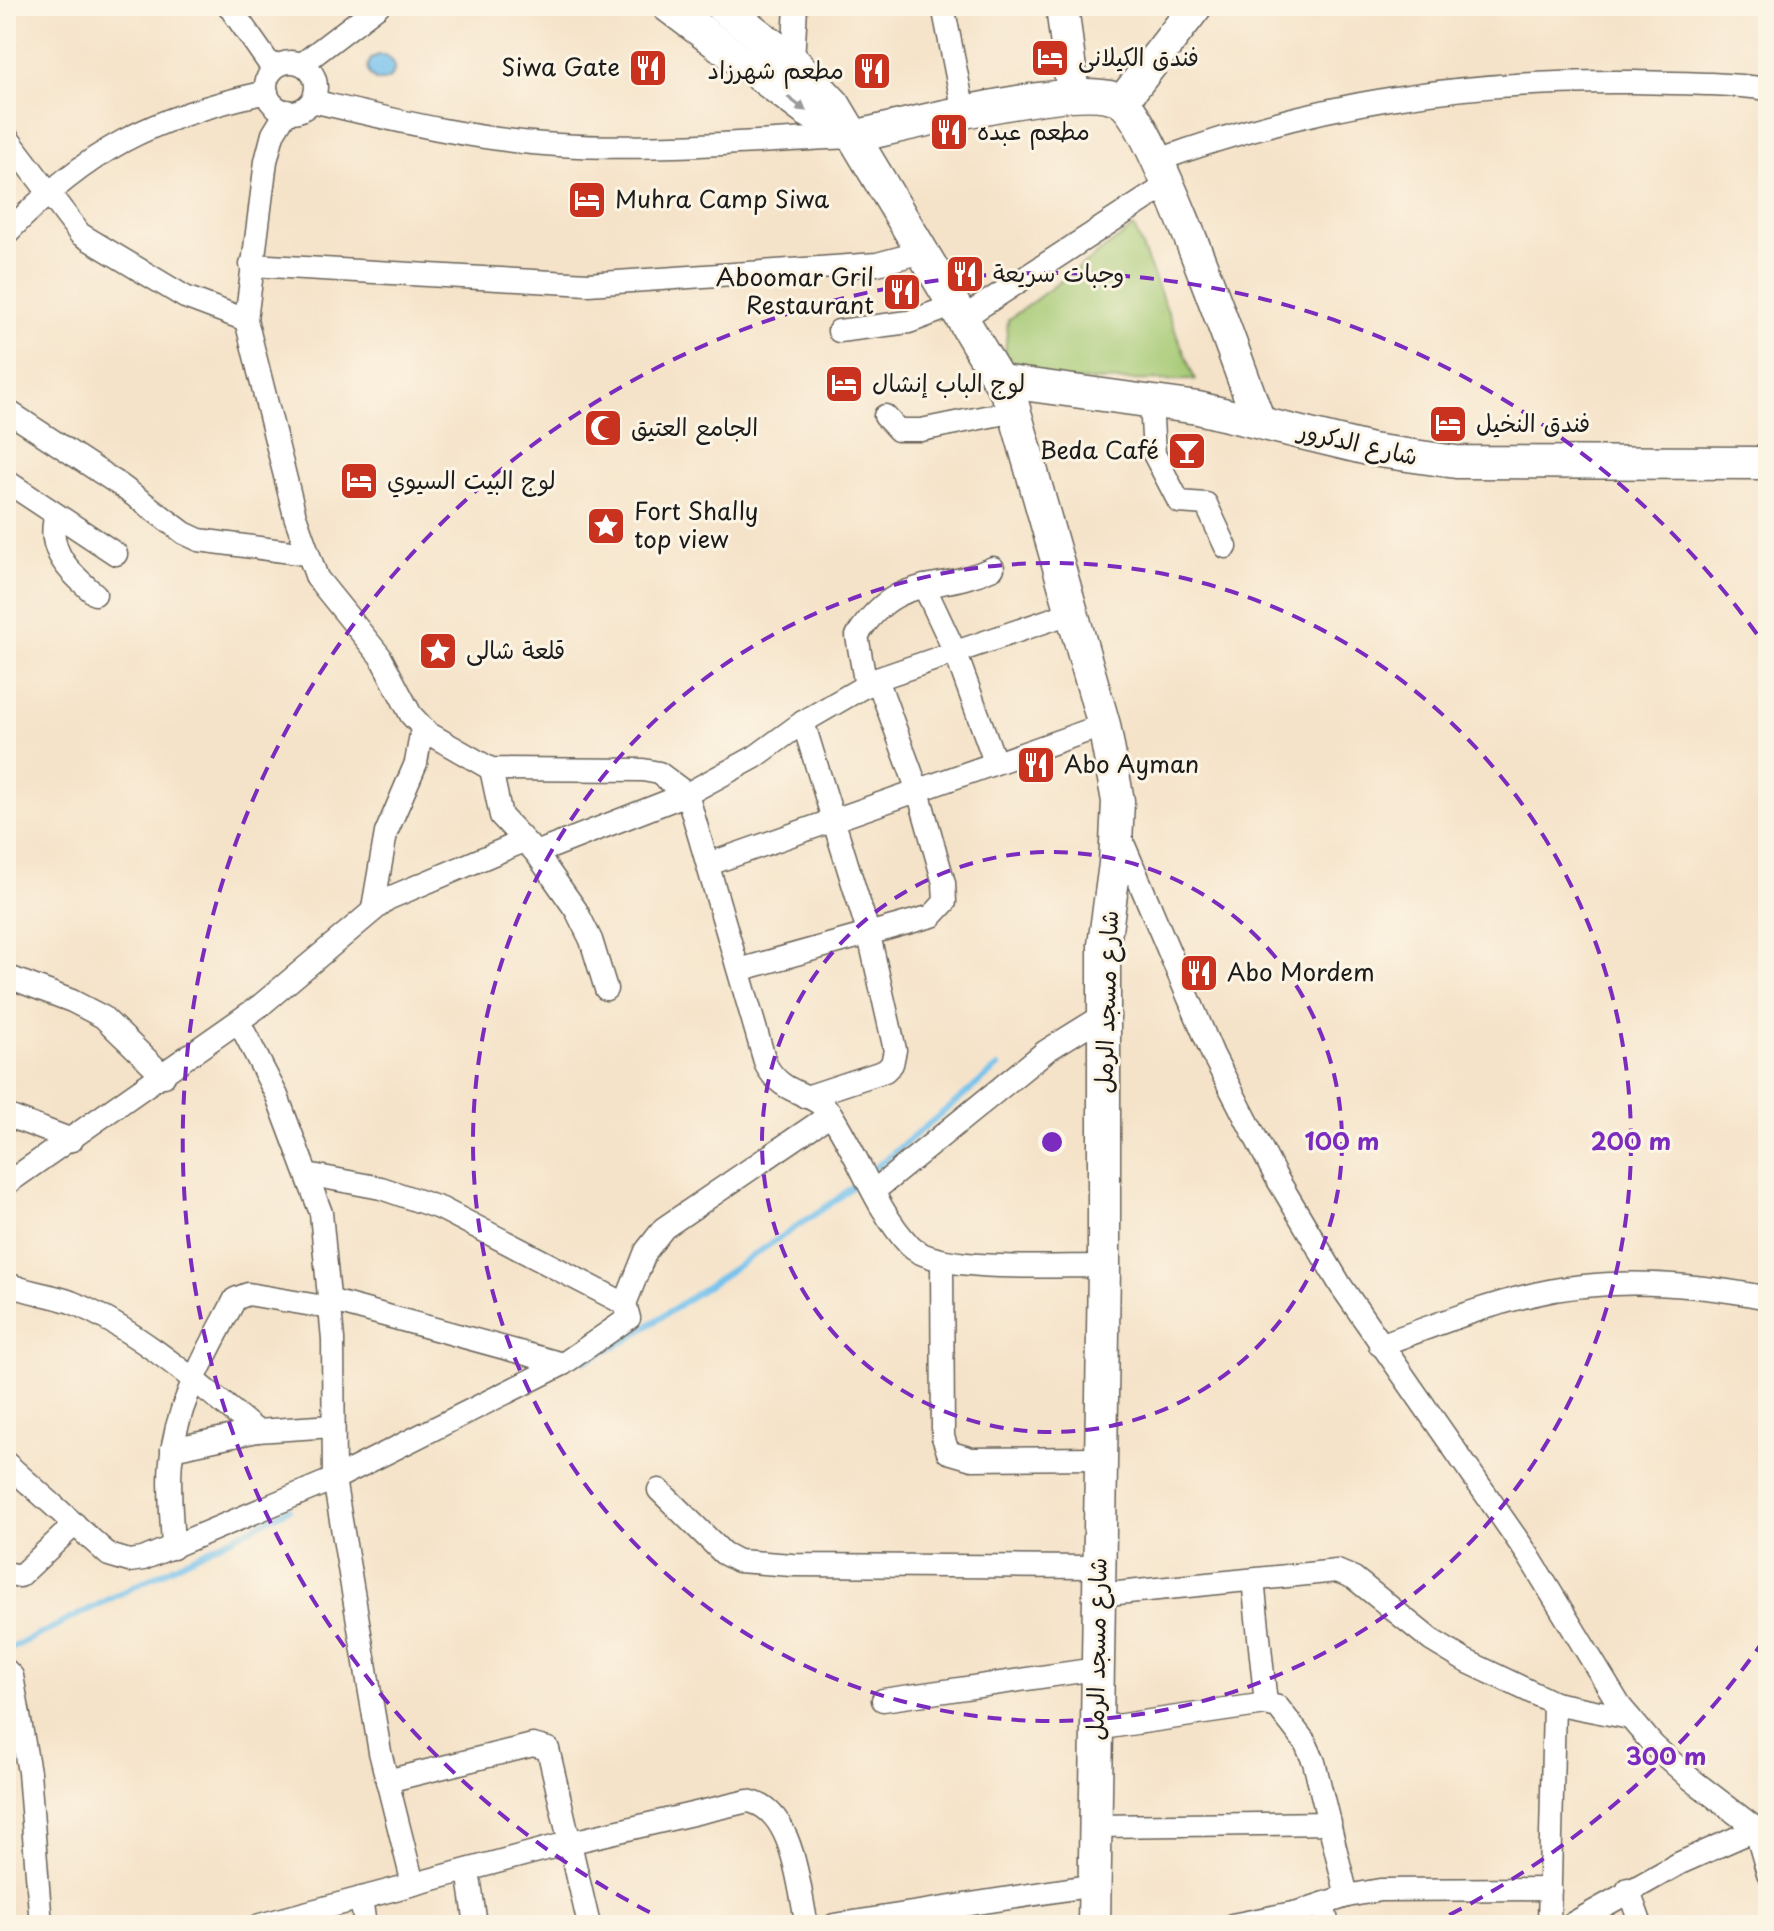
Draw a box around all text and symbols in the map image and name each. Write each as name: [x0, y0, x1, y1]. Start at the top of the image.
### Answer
hotel icon: فندق الكيلانى: [1029, 37, 1071, 79]
place label: فندق الكيلانى: [1078, 38, 1199, 74]
restaurant icon: Siwa Gate: [627, 47, 669, 89]
place label: Siwa Gate: [501, 48, 620, 84]
restaurant icon: مطعم شهرزاد: [851, 50, 893, 92]
place label: مطعم شهرزاد: [708, 51, 844, 89]
one-way arrow: [787, 95, 807, 111]
restaurant icon: مطعم عبده: [928, 111, 970, 153]
place label: مطعم عبده: [977, 112, 1090, 150]
hotel icon: Muhra Camp Siwa: [566, 179, 608, 221]
place label: Muhra Camp Siwa: [615, 180, 829, 216]
restaurant icon: وجبات سريعة: [944, 253, 986, 295]
place label: وجبات سريعة: [993, 254, 1124, 290]
place label: Aboomar Gril Restaurant: [716, 258, 874, 322]
restaurant icon: Aboomar Gril Restaurant: [881, 271, 923, 313]
hotel icon: لوج الباب إنشال: [823, 363, 865, 405]
place label: لوج الباب إنشال: [872, 364, 1025, 400]
hotel icon: فندق النخيل: [1427, 403, 1469, 445]
place label: فندق النخيل: [1476, 404, 1590, 440]
mosque icon: الجامع العتيق: [582, 407, 624, 449]
place label: الجامع العتيق: [631, 408, 758, 445]
street label: شارع الدكرور: [1293, 410, 1422, 474]
bar icon: Beda Café: [1166, 430, 1208, 472]
place label: Beda Café: [1039, 431, 1159, 467]
hotel icon: لوج البيت السيوي: [338, 460, 380, 502]
place label: لوج البيت السيوي: [387, 461, 556, 498]
place label: Fort Shally top view: [634, 492, 759, 556]
place icon: Fort Shally top view: [585, 505, 627, 547]
place icon: قلعة شالى: [417, 630, 459, 672]
place label: قلعة شالى: [466, 631, 565, 667]
restaurant icon: Abo Ayman: [1015, 744, 1057, 786]
place label: Abo Ayman: [1064, 745, 1199, 781]
street label: شارع مسجد الرمل: [1084, 910, 1127, 1094]
restaurant icon: Abo Mordem: [1178, 952, 1220, 994]
place label: Abo Mordem: [1227, 953, 1375, 989]
text: 100 m: [1305, 1122, 1379, 1158]
text: 200 m: [1591, 1122, 1671, 1158]
centre of rings: [1038, 1128, 1066, 1156]
street label: شارع مسجد الرمل: [1075, 1557, 1116, 1741]
text: 300 m: [1625, 1737, 1707, 1773]

